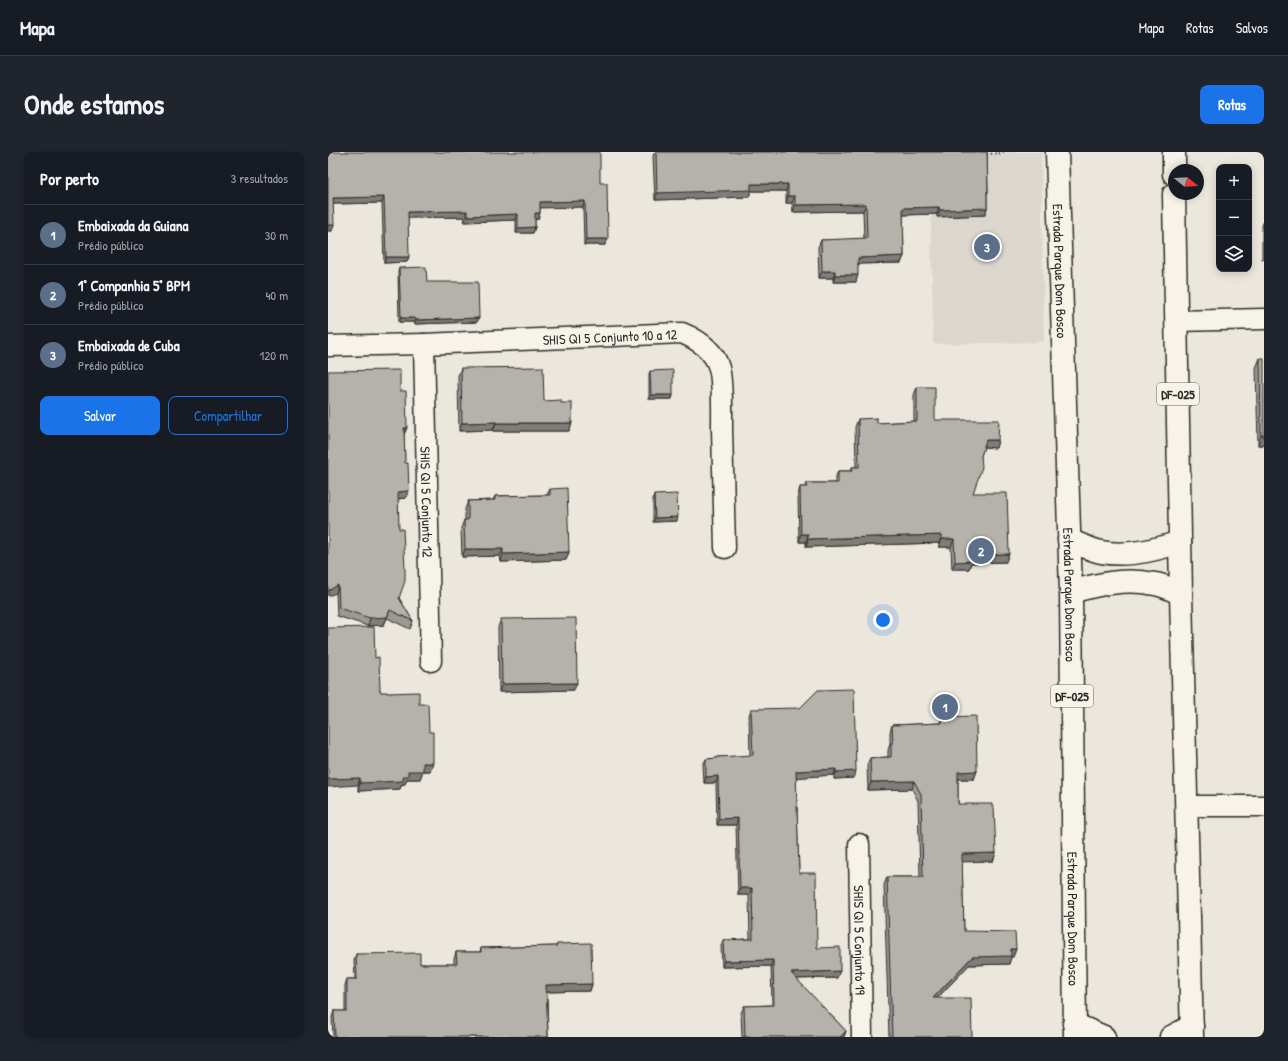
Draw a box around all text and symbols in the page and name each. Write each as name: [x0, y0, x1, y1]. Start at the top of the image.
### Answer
text: Mapa: [20, 15, 54, 41]
text: Mapa: [1139, 18, 1164, 37]
text: Rotas: [1186, 18, 1214, 37]
text: Salvos: [1236, 18, 1268, 37]
text: Onde estamos: [24, 85, 164, 123]
button: Rotas: [1200, 85, 1264, 124]
north arrow: [1168, 164, 1204, 200]
map controls: [1216, 164, 1252, 272]
button: +: [1216, 164, 1252, 200]
text: Por perto: [40, 167, 99, 190]
text: 3 resultados: [230, 169, 288, 187]
button: −: [1216, 200, 1252, 236]
street label: Estrada Parque Dom Bosco: [1049, 203, 1072, 339]
text: Embaixada da Guiana: [78, 215, 188, 236]
text: 1: [51, 226, 55, 244]
text: 30 m: [265, 226, 288, 244]
pin: 3: [974, 232, 1000, 262]
text: Prédio público: [78, 236, 143, 254]
button: layers: [1216, 236, 1252, 272]
text: 1° Companhia 5° BPM: [78, 275, 190, 296]
text: 2: [50, 286, 56, 304]
text: 40 m: [265, 286, 288, 304]
text: Prédio público: [78, 296, 143, 314]
street label: SHIS QI 5 Conjunto 10 a 12: [542, 324, 678, 348]
text: Embaixada de Cuba: [78, 335, 180, 356]
text: 3: [50, 346, 56, 364]
text: 120 m: [260, 346, 288, 364]
text: Prédio público: [78, 356, 143, 374]
road number: DF-025: [1157, 383, 1199, 405]
button: Salvar: [40, 396, 160, 435]
button: Compartilhar: [168, 396, 288, 435]
street label: SHIS QI 5 Conjunto 12: [417, 446, 438, 558]
street label: Estrada Parque Dom Bosco: [1059, 527, 1081, 662]
pin: 2: [968, 536, 994, 566]
your location: [873, 610, 893, 630]
road number: DF-025: [1051, 685, 1093, 707]
pin: 1: [932, 692, 958, 722]
street label: Estrada Parque Dom Bosco: [1063, 851, 1084, 986]
street label: SHIS QI 5 Conjunto 19: [850, 885, 871, 995]

